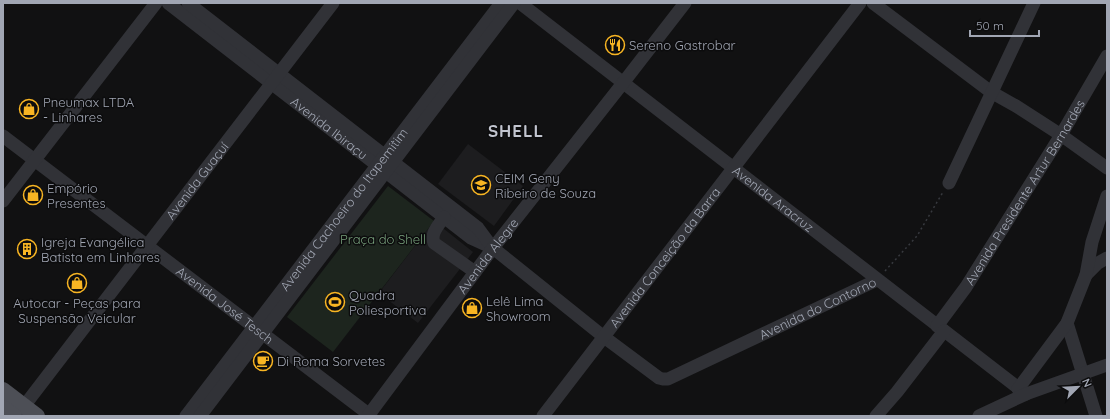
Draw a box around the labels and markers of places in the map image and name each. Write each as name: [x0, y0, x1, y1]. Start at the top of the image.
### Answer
restaurant icon: Sereno Gastrobar: [604, 34, 626, 56]
place label: Sereno Gastrobar: [629, 37, 736, 53]
place label: Pneumax LTDA - Linhares: [43, 94, 135, 125]
shop icon: Pneumax LTDA - Linhares: [18, 98, 40, 120]
place label: CEIM Geny Ribeiro de Souza: [495, 170, 596, 201]
school or university icon: CEIM Geny Ribeiro de Souza: [470, 174, 492, 196]
place label: Empório Presentes: [47, 180, 106, 211]
shop icon: Empório Presentes: [22, 184, 44, 206]
place label: Igreja Evangélica Batista em Linhares: [41, 234, 160, 265]
building icon: Igreja Evangélica Batista em Linhares: [16, 238, 38, 260]
shop icon: Autocar - Peças para Suspensão Veicular: [66, 272, 88, 294]
place label: Quadra Poliesportiva: [349, 287, 426, 318]
sports icon: Quadra Poliesportiva: [324, 291, 346, 313]
place label: Lelê Lima Showroom: [486, 293, 551, 324]
place label: Autocar - Peças para Suspensão Veicular: [13, 295, 141, 326]
shop icon: Lelê Lima Showroom: [461, 297, 483, 319]
cafe icon: Di Roma Sorvetes: [252, 350, 274, 372]
place label: Di Roma Sorvetes: [277, 353, 385, 369]

